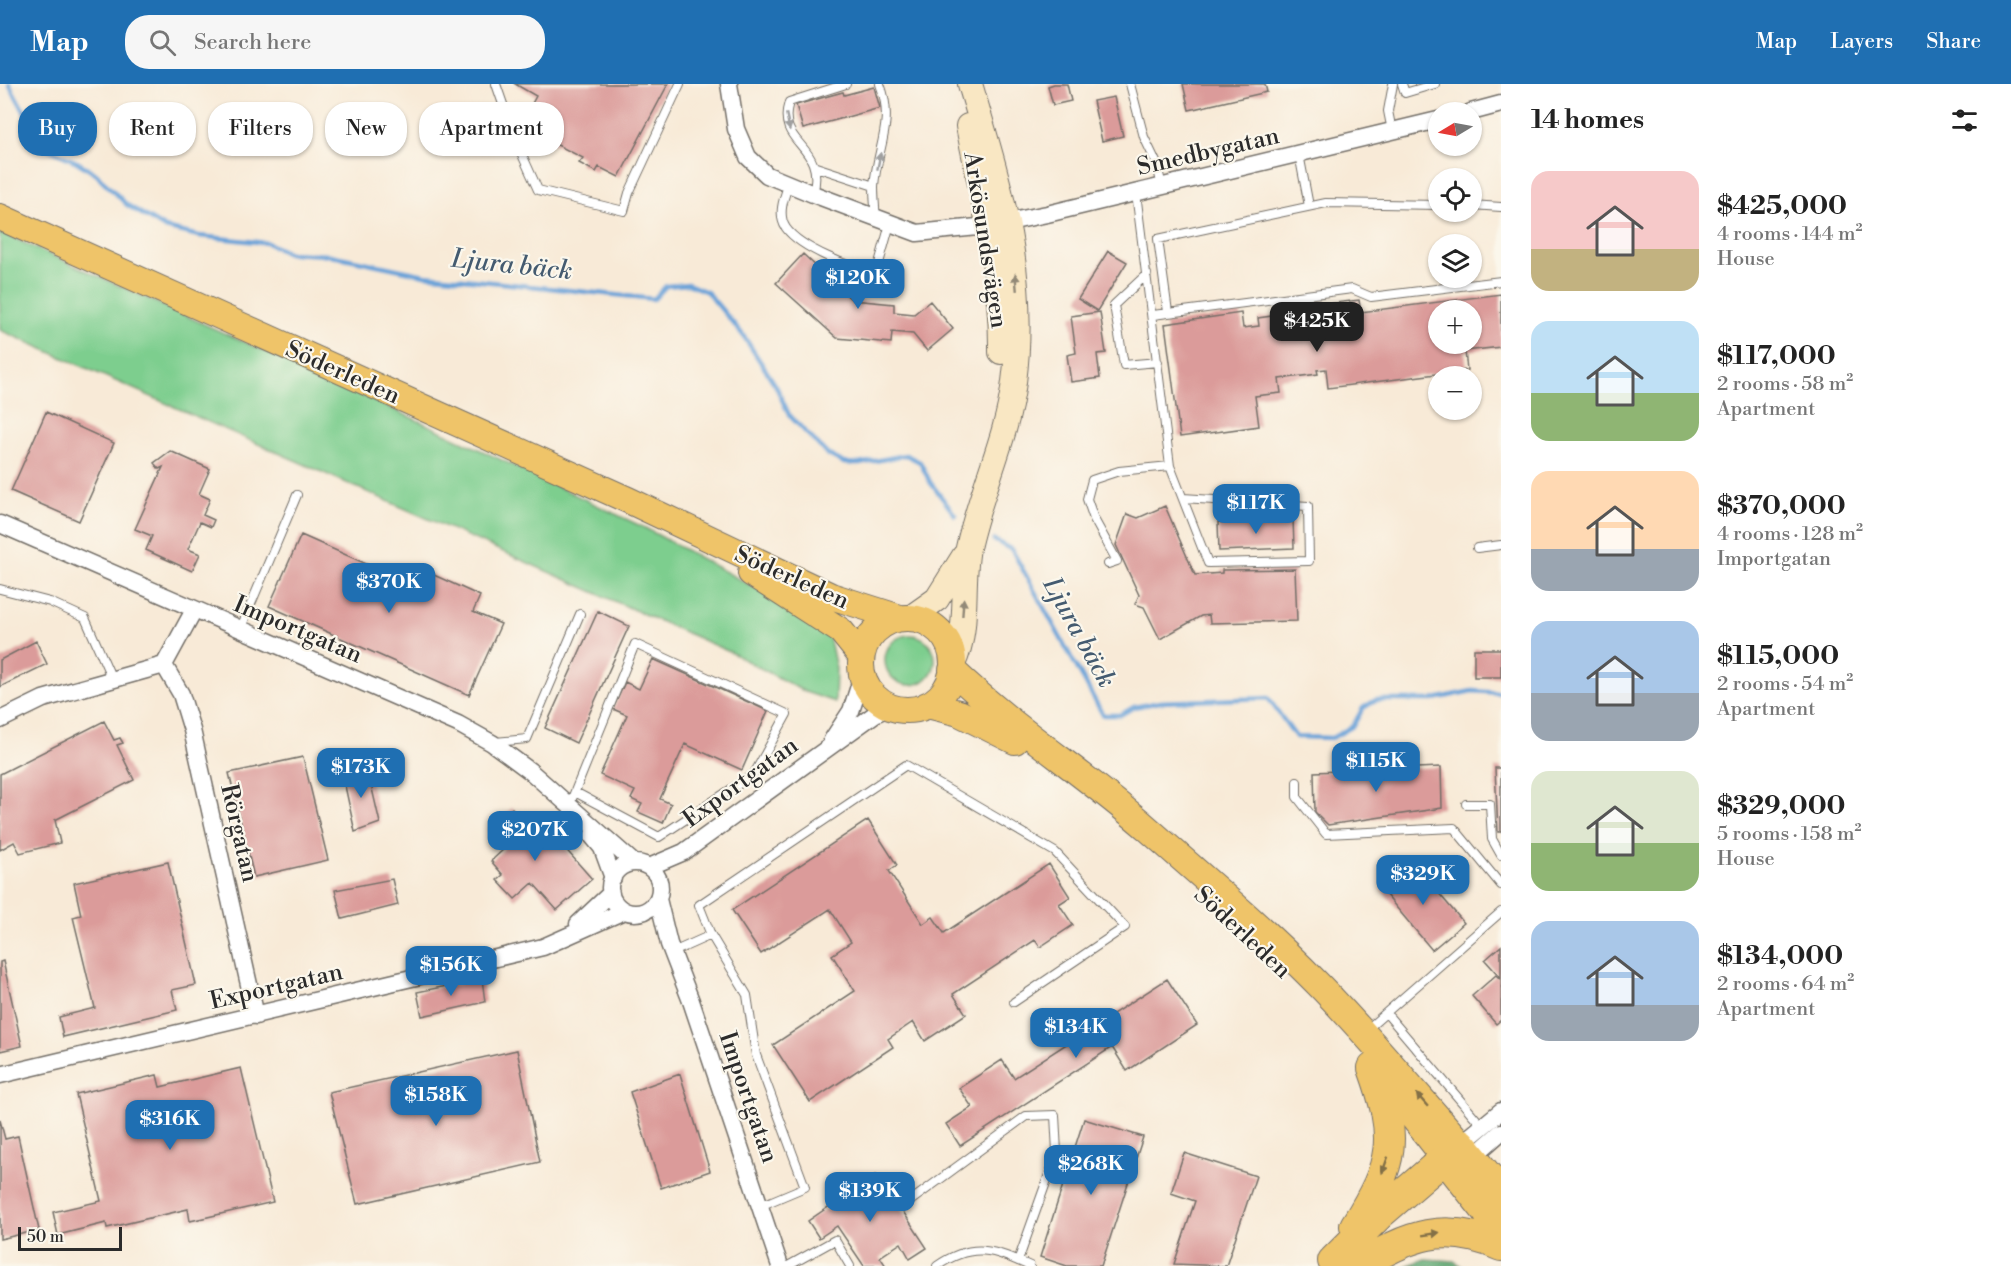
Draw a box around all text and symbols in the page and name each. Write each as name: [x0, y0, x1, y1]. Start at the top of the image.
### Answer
search box: [125, 15, 545, 69]
text: Map: [30, 25, 89, 60]
icon: search: [146, 26, 179, 59]
text: Search here: [194, 29, 311, 56]
text: Map: [1756, 29, 1797, 55]
text: Layers: [1830, 29, 1893, 55]
text: Share: [1926, 29, 1981, 55]
chip: Buy: [18, 102, 97, 156]
chip: Rent: [109, 102, 196, 156]
chip: Filters: [208, 102, 313, 156]
chip: New: [325, 102, 407, 156]
chip: Apartment: [419, 102, 564, 156]
north arrow: [1428, 102, 1482, 156]
map controls: [1428, 102, 1482, 420]
text: 14 homes: [1531, 104, 1644, 136]
icon: filters: [1948, 104, 1981, 137]
one-way arrow: [784, 112, 794, 131]
street label: Smedbygatan: [1134, 121, 1282, 183]
street label: Arkösundsvägen: [956, 149, 1014, 330]
one-way arrow: [875, 151, 884, 170]
button: locate: [1428, 168, 1482, 222]
text: $425,000: [1717, 190, 1847, 222]
icon: home: [1579, 195, 1651, 267]
text: 4 rooms · 144 m²: [1717, 222, 1862, 247]
button: layers: [1428, 234, 1482, 288]
water label: Ljura bäck: [449, 243, 574, 287]
text: House: [1717, 247, 1775, 272]
pin: $120K: [816, 259, 900, 310]
text: $120K: [825, 266, 891, 291]
one-way arrow: [1011, 273, 1021, 292]
button: +: [1428, 300, 1482, 354]
pin: $425K: [1275, 302, 1359, 353]
text: $425K: [1284, 309, 1350, 334]
street label: Söderleden: [281, 334, 405, 411]
text: $117,000: [1717, 340, 1836, 372]
icon: home: [1579, 345, 1651, 417]
button: −: [1428, 366, 1482, 420]
text: 2 rooms · 58 m²: [1717, 372, 1853, 397]
text: Apartment: [1717, 397, 1815, 422]
pin: $117K: [1214, 484, 1298, 535]
text: $370,000: [1717, 490, 1846, 522]
text: $117K: [1227, 491, 1285, 516]
icon: home: [1579, 495, 1651, 567]
text: 4 rooms · 128 m²: [1717, 522, 1863, 547]
street label: Söderleden: [730, 539, 854, 616]
text: Importgatan: [1717, 547, 1831, 572]
pin: $370K: [347, 563, 431, 614]
text: $370K: [356, 570, 422, 595]
water label: Ljura bäck: [1035, 571, 1123, 693]
street label: Importgatan: [229, 589, 366, 670]
one-way arrow: [959, 598, 968, 617]
text: $115,000: [1717, 640, 1839, 672]
icon: home: [1579, 645, 1651, 717]
text: 2 rooms · 54 m²: [1717, 672, 1853, 697]
text: Apartment: [1717, 697, 1815, 722]
street label: Exportgatan: [677, 731, 804, 835]
pin: $115K: [1334, 742, 1418, 793]
pin: $173K: [319, 748, 403, 799]
text: $115K: [1346, 749, 1406, 774]
text: $173K: [331, 755, 391, 780]
street label: Rörgatan: [213, 781, 265, 885]
text: $329,000: [1717, 790, 1845, 822]
icon: home: [1579, 795, 1651, 867]
pin: $207K: [493, 811, 577, 862]
text: $207K: [502, 818, 568, 843]
text: 5 rooms · 158 m²: [1717, 822, 1861, 847]
text: House: [1717, 847, 1775, 872]
pin: $329K: [1381, 855, 1465, 906]
text: $329K: [1390, 862, 1456, 887]
street label: Söderleden: [1187, 880, 1297, 985]
text: $134,000: [1717, 940, 1843, 972]
icon: home: [1579, 945, 1651, 1017]
pin: $156K: [409, 946, 493, 997]
text: $156K: [420, 953, 482, 978]
street label: Exportgatan: [207, 957, 346, 1017]
text: 2 rooms · 64 m²: [1717, 972, 1854, 997]
text: Apartment: [1717, 997, 1815, 1022]
pin: $134K: [1034, 1008, 1118, 1059]
text: $134K: [1044, 1015, 1108, 1040]
street label: Importgatan: [712, 1028, 785, 1167]
pin: $158K: [394, 1076, 478, 1127]
text: $158K: [405, 1083, 467, 1108]
one-way arrow: [1416, 1093, 1429, 1108]
pin: $316K: [128, 1100, 212, 1151]
text: $316K: [139, 1107, 201, 1132]
pin: $268K: [1049, 1145, 1133, 1196]
text: $268K: [1058, 1152, 1124, 1177]
one-way arrow: [1379, 1156, 1389, 1174]
pin: $139K: [828, 1172, 912, 1223]
text: $139K: [839, 1179, 901, 1204]
scale bar: [18, 1224, 122, 1252]
text: 50 m: [27, 1227, 64, 1247]
one-way arrow: [1421, 1229, 1440, 1238]

